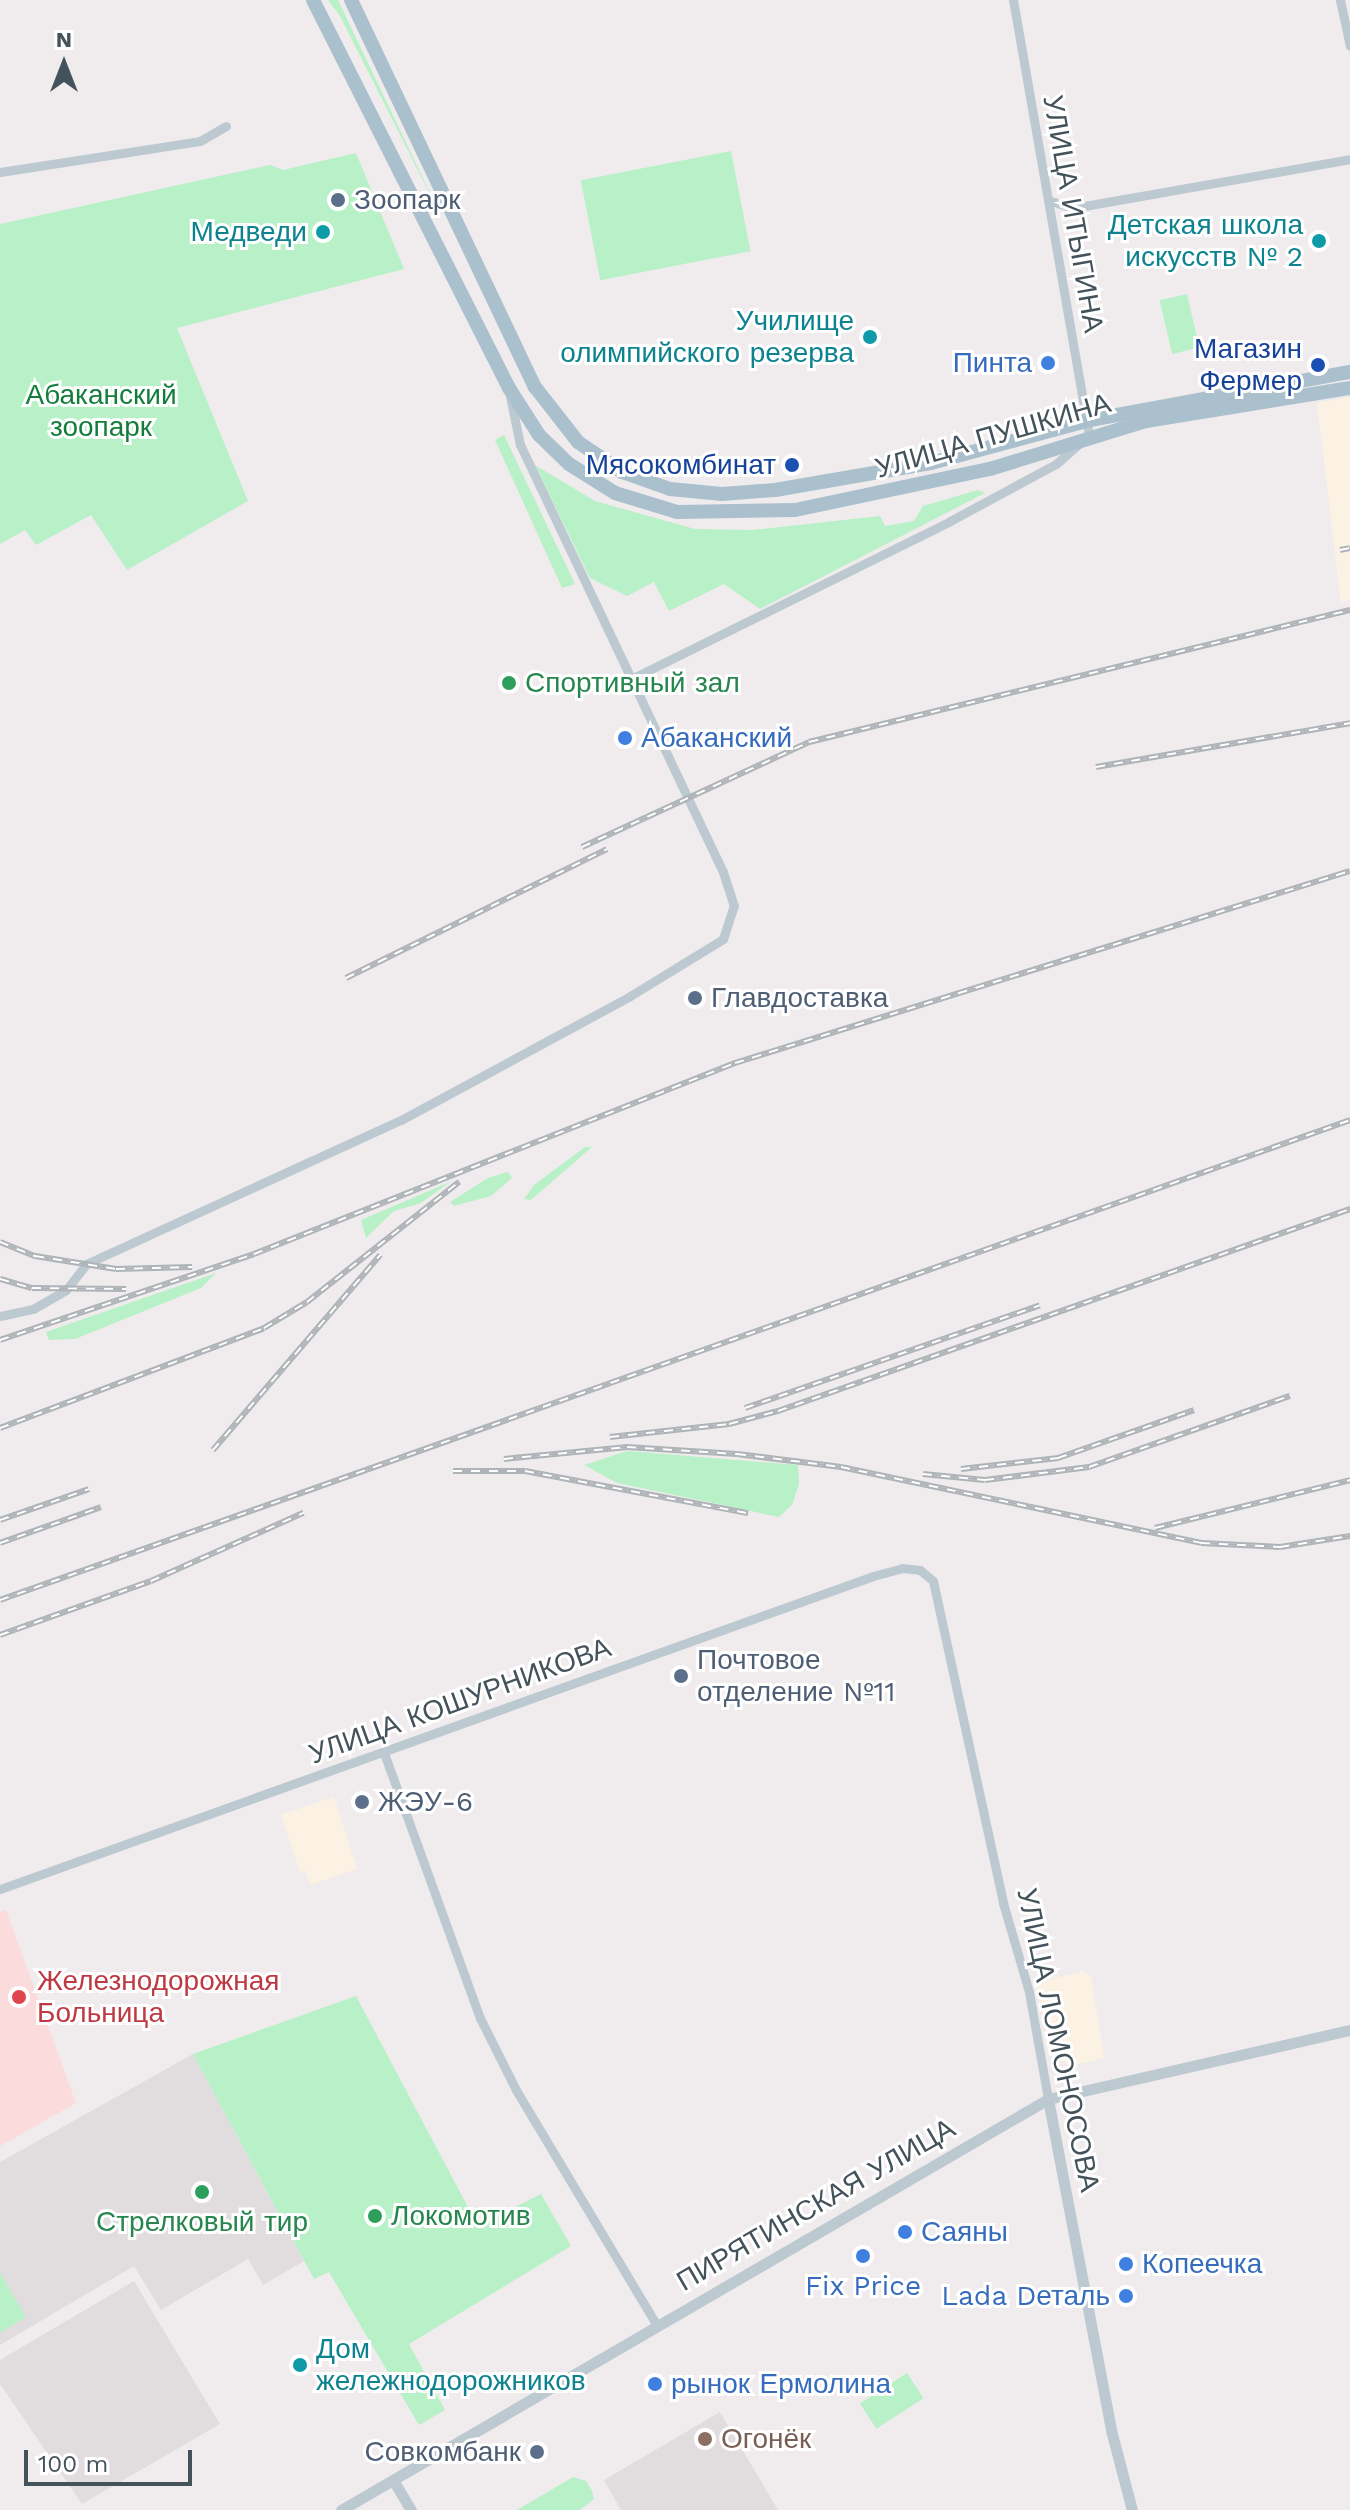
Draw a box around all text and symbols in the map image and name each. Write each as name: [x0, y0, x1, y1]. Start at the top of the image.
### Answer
north arrow: [24, 24, 104, 104]
text: N: [56, 27, 72, 52]
street label: УЛИЦА ИТЫГИНА: [1036, 93, 1110, 335]
place label: Зоопарк: [354, 183, 461, 217]
marker: Зоопарк: [329, 191, 347, 209]
place label: Детская школа искусств № 2: [1108, 208, 1303, 274]
place label: Медведи: [191, 215, 307, 249]
marker: Медведи: [314, 223, 332, 241]
marker: Детская школа искусств № 2: [1310, 232, 1328, 250]
place label: Училище олимпийского резерва: [560, 304, 854, 370]
marker: Училище олимпийского резерва: [861, 328, 879, 346]
place label: Магазин Фермер: [1194, 332, 1302, 398]
place label: Пинта: [953, 346, 1032, 380]
marker: Пинта: [1039, 354, 1057, 372]
marker: Магазин Фермер: [1309, 356, 1327, 374]
park label: Абаканский зоопарк: [25, 378, 177, 444]
street label: УЛИЦА ПУШКИНА: [871, 386, 1115, 486]
place label: Мясокомбинат: [586, 448, 776, 482]
marker: Мясокомбинат: [783, 456, 801, 474]
place label: Спортивный зал: [525, 666, 740, 700]
marker: Спортивный зал: [500, 674, 518, 692]
place label: Абаканский: [641, 721, 792, 755]
marker: Абаканский: [616, 729, 634, 747]
place label: Главдоставка: [711, 981, 888, 1015]
marker: Главдоставка: [686, 989, 704, 1007]
street label: УЛИЦА КОШУРНИКОВА: [304, 1631, 616, 1771]
place label: Почтовое отделение №11: [697, 1643, 895, 1709]
marker: Почтовое отделение №11: [672, 1667, 690, 1685]
place label: ЖЭУ-6: [378, 1785, 473, 1819]
marker: ЖЭУ-6: [353, 1793, 371, 1811]
street label: УЛИЦА ЛОМОНОСОВА: [1009, 1885, 1107, 2195]
place label: Железнодорожная Больница: [37, 1964, 279, 2030]
marker: Железнодорожная Больница: [8, 1986, 30, 2008]
street label: ПИРЯТИНСКАЯ УЛИЦА: [671, 2112, 961, 2298]
marker: Стрелковый тир: [193, 2183, 211, 2201]
place label: Локомотив: [391, 2199, 531, 2233]
place label: Стрелковый тир: [96, 2205, 308, 2239]
marker: Локомотив: [366, 2207, 384, 2225]
place label: Саяны: [921, 2215, 1008, 2249]
marker: Саяны: [896, 2223, 914, 2241]
marker: Fix Price: [854, 2247, 872, 2265]
place label: Копеечка: [1142, 2247, 1262, 2281]
marker: Копеечка: [1117, 2255, 1135, 2273]
place label: Fix Price: [805, 2269, 921, 2303]
place label: Lada Dеталь: [941, 2279, 1110, 2313]
marker: Lada Dеталь: [1117, 2287, 1135, 2305]
place label: Дом жележнодорожников: [316, 2332, 586, 2398]
marker: Дом жележнодорожников: [291, 2356, 309, 2374]
place label: рынок Ермолина: [671, 2367, 891, 2401]
marker: рынок Ермолина: [646, 2375, 664, 2393]
place label: Огонёк: [721, 2422, 811, 2456]
marker: Огонёк: [696, 2430, 714, 2448]
scale bar: [28, 2434, 196, 2484]
place label: Совкомбанк: [365, 2435, 521, 2469]
marker: Совкомбанк: [528, 2443, 546, 2461]
text: 100 m: [38, 2450, 108, 2478]

